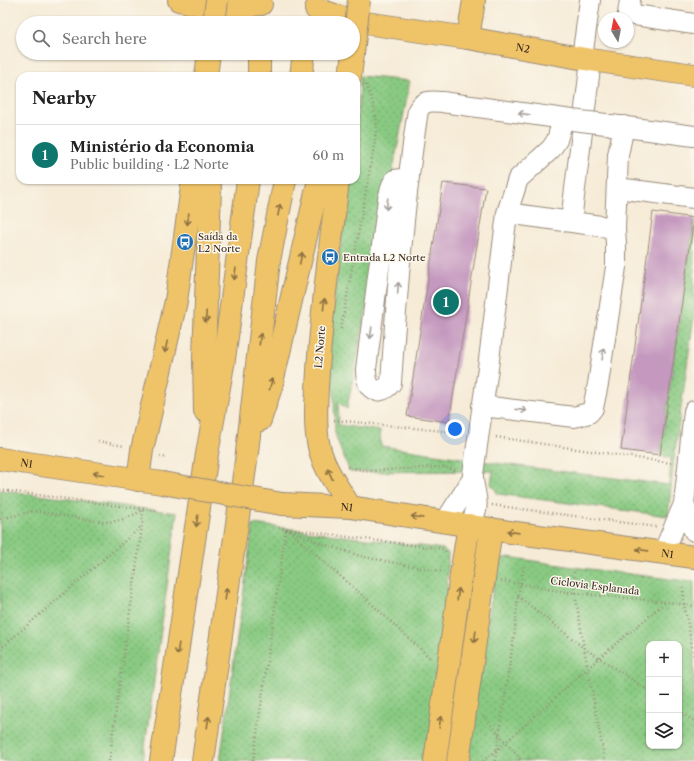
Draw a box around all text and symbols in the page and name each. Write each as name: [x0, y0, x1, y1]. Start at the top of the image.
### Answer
north arrow: [598, 12, 634, 48]
search box: [16, 16, 360, 60]
icon: search: [30, 27, 52, 49]
text: Search here: [62, 29, 147, 48]
street label: N2: [515, 40, 531, 56]
text: Nearby: [32, 88, 96, 108]
one-way arrow: [518, 110, 531, 118]
text: Ministério da Economia: [70, 137, 254, 156]
text: 1: [42, 147, 48, 163]
text: 60 m: [313, 147, 344, 163]
text: Public building · L2 Norte: [70, 156, 229, 172]
one-way arrow: [383, 197, 391, 210]
one-way arrow: [275, 204, 283, 217]
one-way arrow: [184, 212, 192, 225]
place label: Saída da L2 Norte: [198, 230, 241, 255]
bus stop icon: Saída da L2 Norte: [175, 232, 195, 252]
bus stop icon: Entrada L2 Norte: [320, 247, 340, 267]
one-way arrow: [298, 251, 306, 264]
place label: Entrada L2 Norte: [343, 251, 426, 264]
one-way arrow: [232, 267, 239, 280]
one-way arrow: [394, 282, 401, 295]
pin: 1: [433, 287, 459, 317]
one-way arrow: [321, 298, 328, 311]
one-way arrow: [202, 310, 209, 323]
street label: L2 Norte: [312, 325, 328, 369]
one-way arrow: [367, 326, 375, 339]
one-way arrow: [256, 333, 264, 346]
one-way arrow: [162, 340, 170, 353]
one-way arrow: [599, 348, 607, 361]
one-way arrow: [268, 378, 276, 391]
one-way arrow: [514, 406, 527, 414]
your location: [445, 419, 465, 439]
street label: N1: [20, 456, 35, 470]
one-way arrow: [326, 468, 333, 480]
one-way arrow: [93, 470, 106, 478]
street label: N1: [340, 500, 355, 514]
one-way arrow: [411, 513, 424, 521]
one-way arrow: [193, 514, 201, 527]
one-way arrow: [507, 528, 520, 536]
one-way arrow: [635, 546, 648, 554]
street label: N1: [660, 546, 675, 561]
street label: Ciclovia Esplanada: [550, 574, 641, 598]
one-way arrow: [222, 588, 230, 601]
one-way arrow: [454, 588, 462, 601]
one-way arrow: [471, 630, 479, 643]
map controls: [646, 641, 682, 749]
button: +: [646, 641, 682, 677]
one-way arrow: [174, 642, 182, 655]
button: −: [646, 677, 682, 713]
button: layers: [646, 713, 682, 749]
one-way arrow: [204, 716, 212, 729]
one-way arrow: [436, 716, 444, 729]

